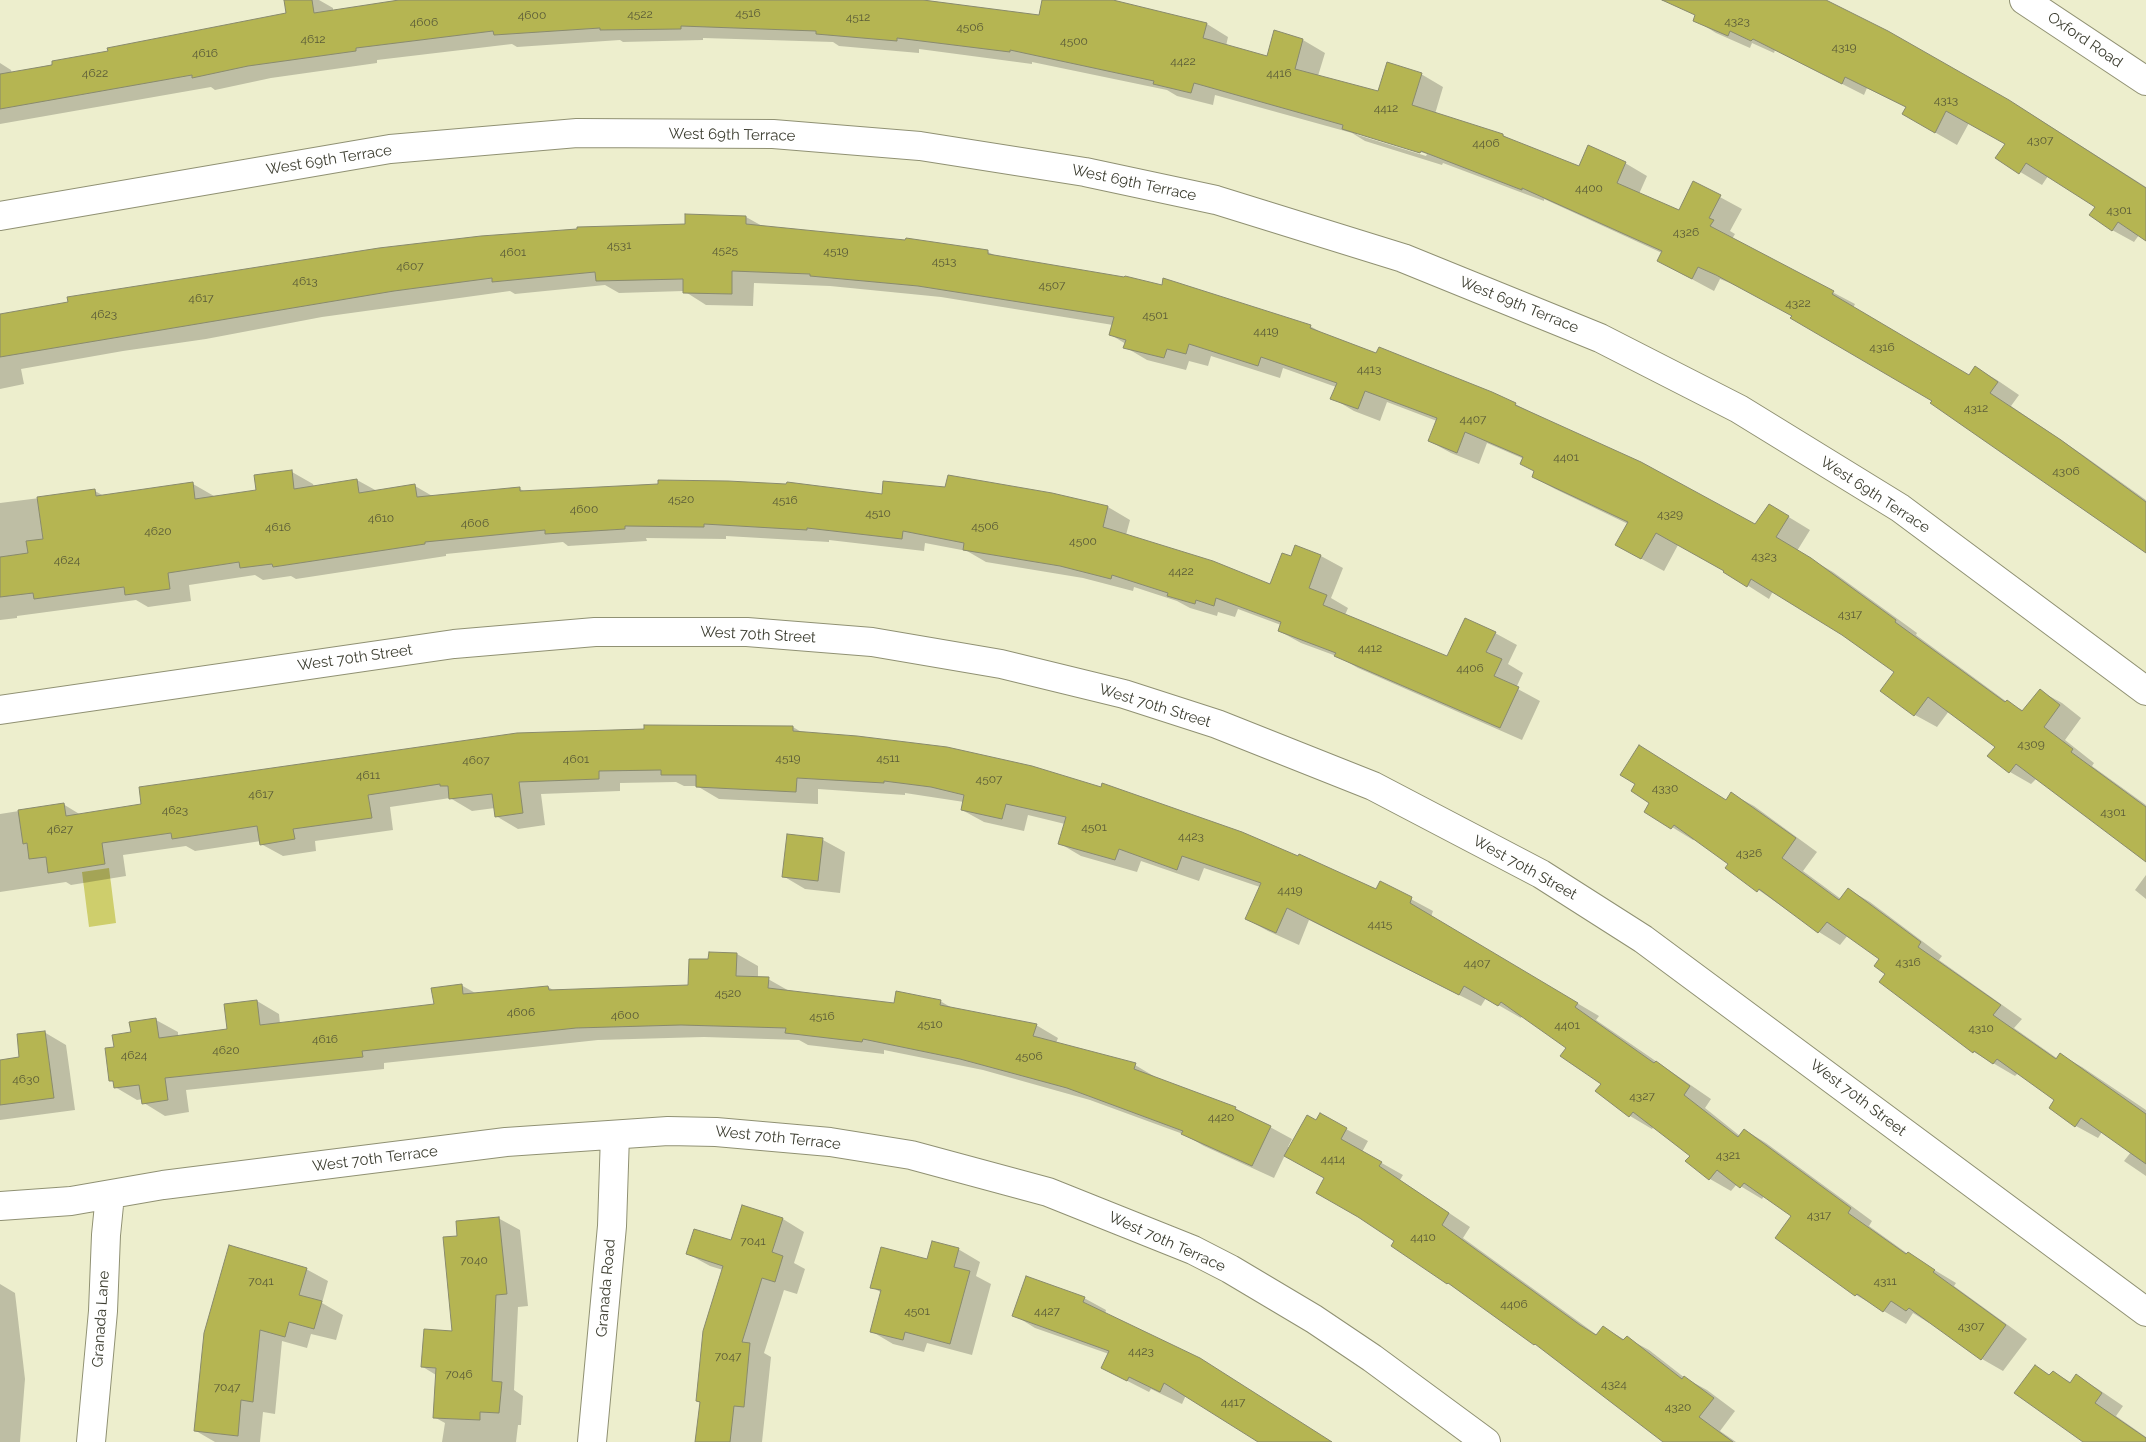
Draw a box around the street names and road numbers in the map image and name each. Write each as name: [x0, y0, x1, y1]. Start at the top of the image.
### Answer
street label: Oxford Road: [2044, 8, 2126, 72]
street label: West 69th Terrace: [668, 125, 796, 145]
street label: West 69th Terrace: [265, 141, 393, 179]
street label: West 69th Terrace: [1070, 161, 1198, 205]
street label: West 69th Terrace: [1457, 273, 1581, 337]
street label: West 69th Terrace: [1817, 453, 1933, 537]
street label: West 70th Street: [700, 623, 816, 647]
street label: West 70th Street: [296, 641, 414, 675]
street label: West 70th Street: [1097, 680, 1213, 732]
street label: West 70th Street: [1470, 832, 1580, 904]
street label: West 70th Street: [1806, 1056, 1910, 1140]
street label: West 70th Terrace: [714, 1122, 842, 1154]
street label: West 70th Terrace: [311, 1142, 439, 1176]
street label: West 70th Terrace: [1106, 1208, 1228, 1276]
street label: Granada Road: [593, 1238, 619, 1338]
street label: Granada Lane: [89, 1270, 113, 1368]

